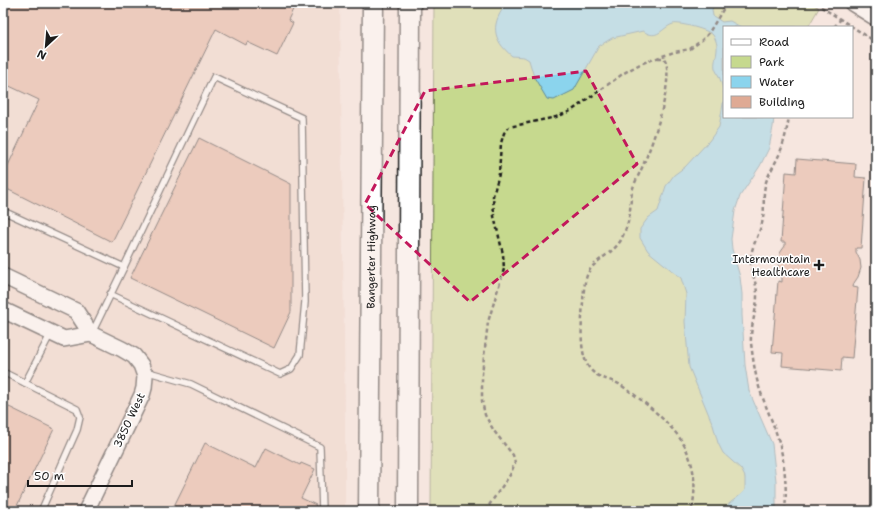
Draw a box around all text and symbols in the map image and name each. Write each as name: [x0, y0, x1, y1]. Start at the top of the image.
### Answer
north arrow: [26, 26, 66, 66]
legend: [723, 26, 853, 118]
text: Road: [759, 34, 790, 50]
text: N: [34, 46, 49, 63]
text: Park: [759, 54, 785, 70]
text: Water: [759, 74, 795, 90]
text: Building: [759, 94, 805, 110]
street label: Bangerter Highway: [364, 205, 379, 309]
place label: Intermountain Healthcare: [732, 252, 810, 280]
marker: Intermountain Healthcare: [813, 259, 825, 271]
street label: 3850 West: [110, 390, 149, 450]
scale bar: [28, 462, 132, 488]
text: 50 m: [34, 468, 64, 484]

